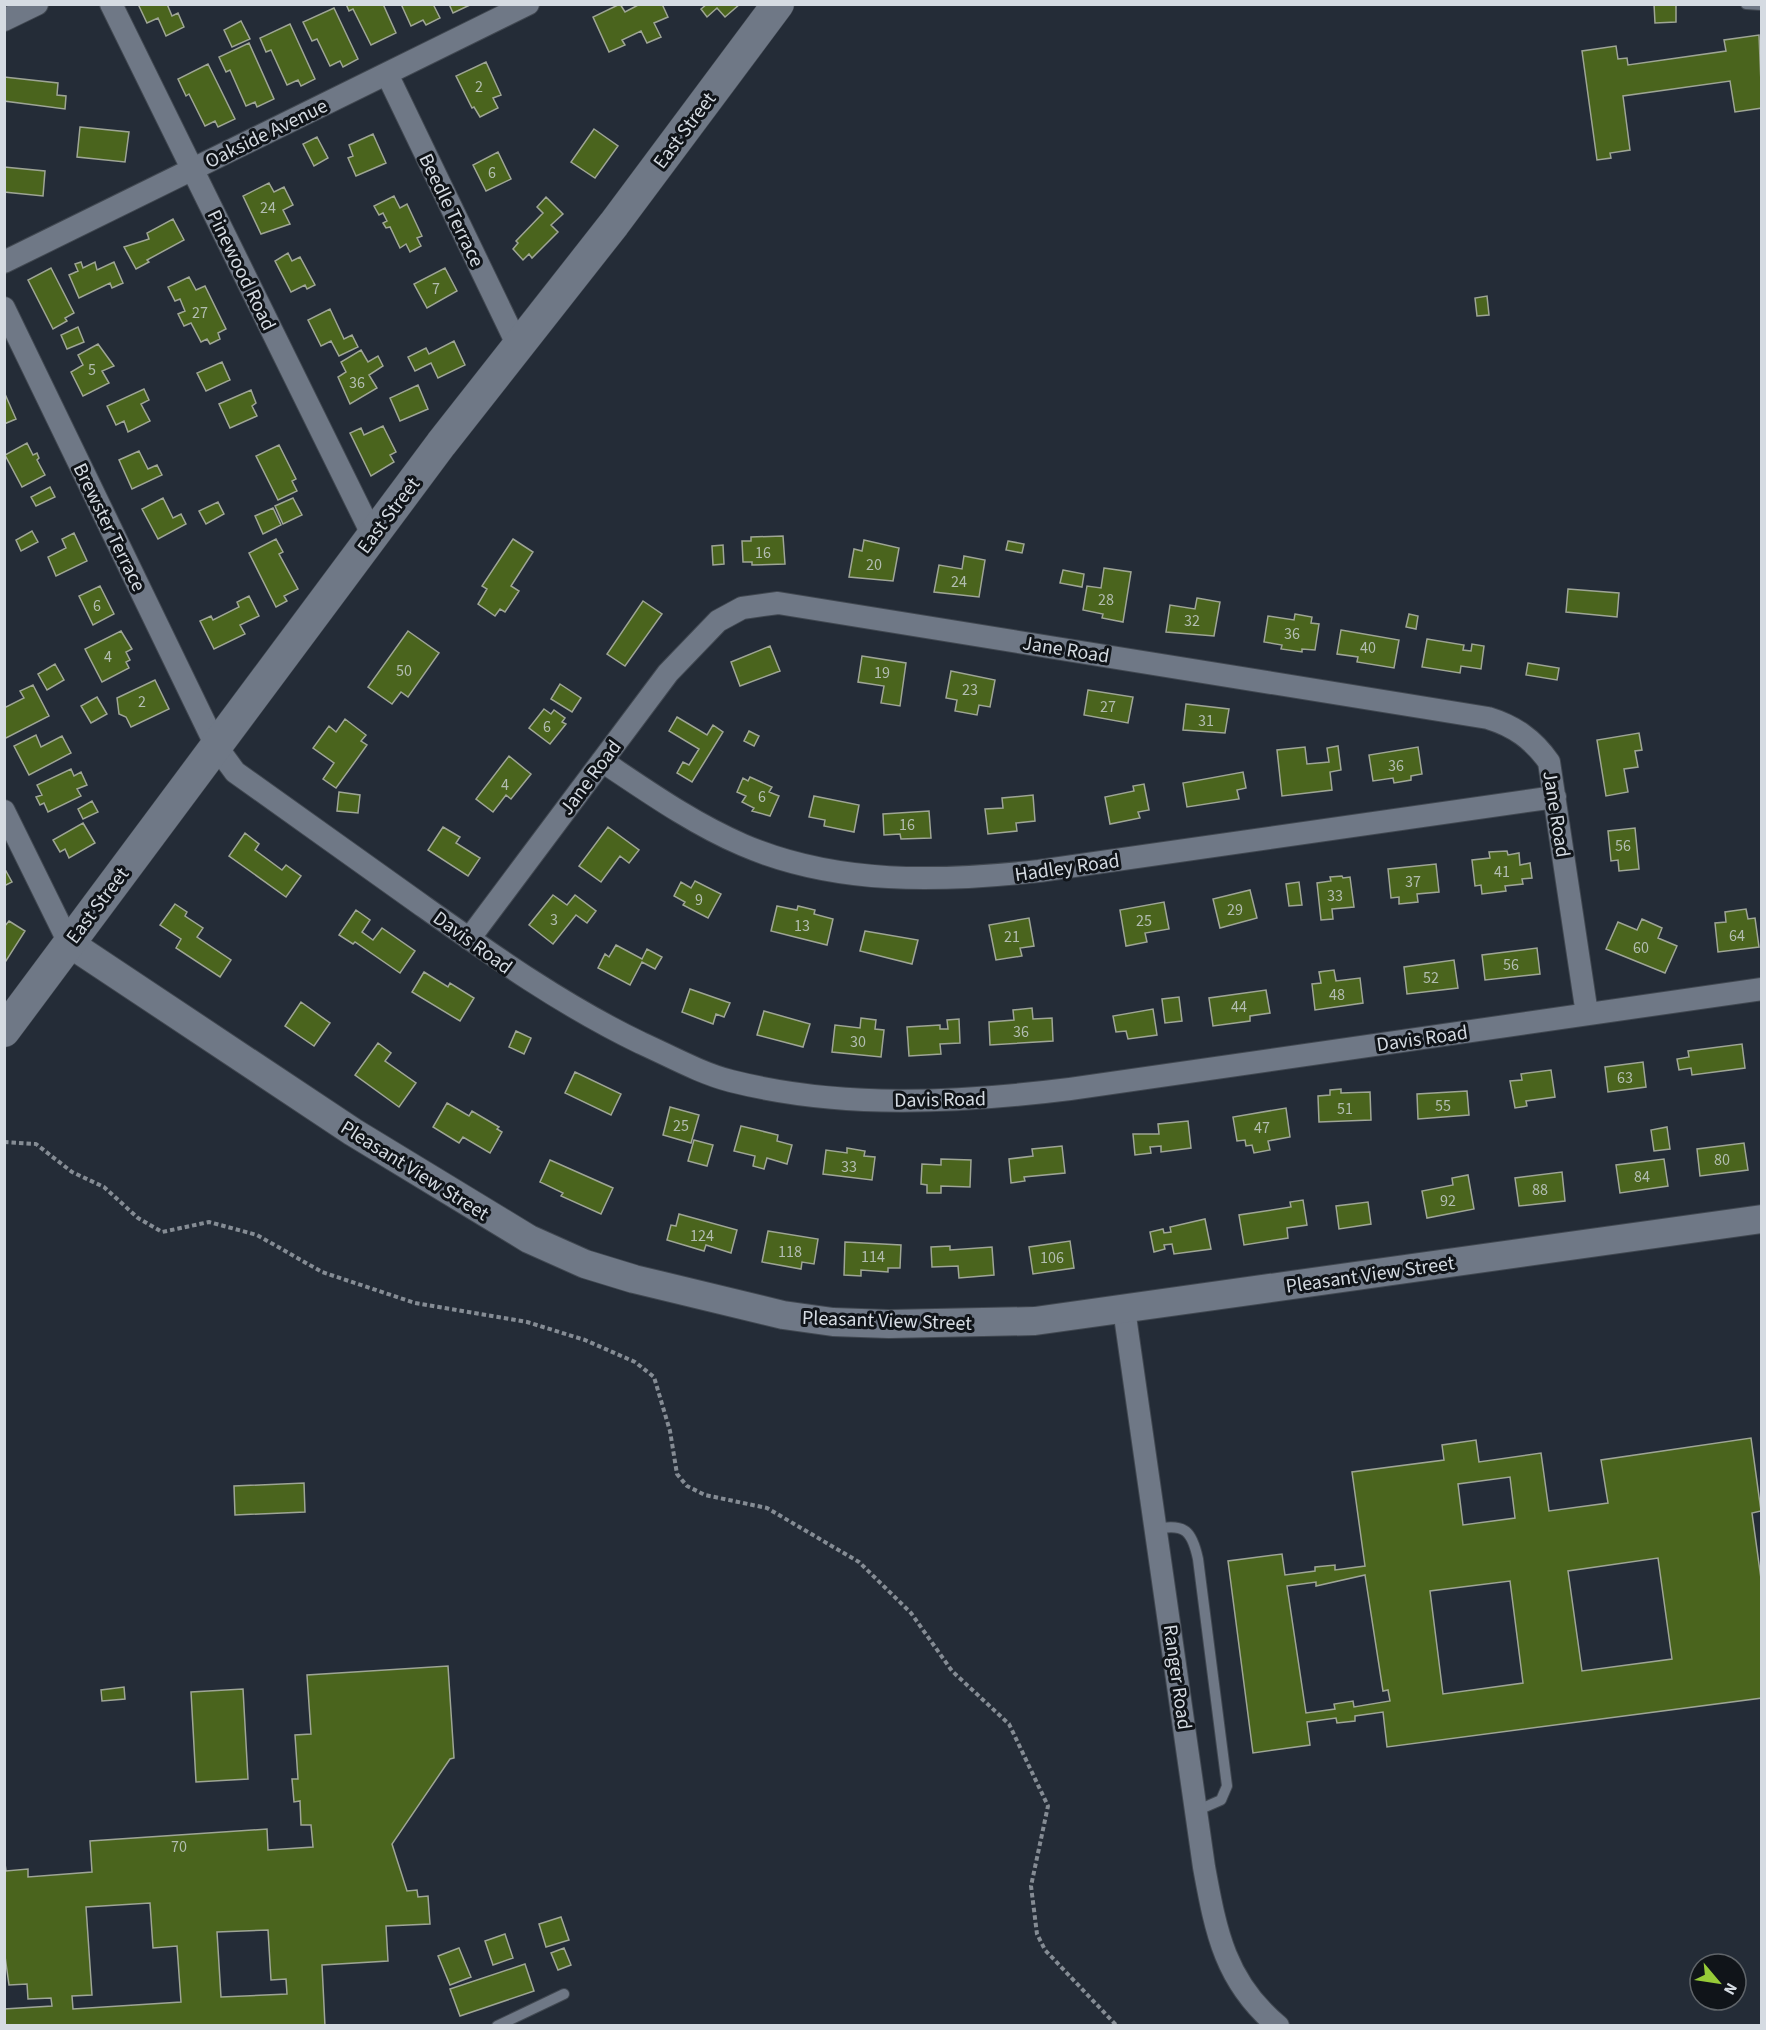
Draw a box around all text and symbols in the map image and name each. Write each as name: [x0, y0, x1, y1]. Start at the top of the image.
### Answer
house number: 2: [475, 76, 483, 98]
street label: East Street: [647, 86, 723, 175]
street label: Oakside Avenue: [200, 92, 333, 176]
street label: Beedle Terrace: [412, 149, 491, 272]
house number: 6: [488, 162, 496, 184]
house number: 24: [260, 197, 276, 219]
street label: Pinewood Road: [200, 205, 282, 336]
house number: 7: [432, 278, 440, 300]
house number: 27: [192, 302, 208, 324]
house number: 5: [88, 359, 96, 381]
house number: 36: [349, 372, 365, 394]
street label: Brewster Terrace: [66, 459, 152, 596]
street label: East Street: [351, 471, 427, 560]
house number: 16: [755, 542, 771, 564]
house number: 20: [866, 554, 882, 576]
house number: 24: [951, 571, 967, 593]
house number: 28: [1098, 589, 1114, 611]
house number: 6: [93, 595, 101, 617]
house number: 32: [1184, 610, 1200, 632]
house number: 36: [1284, 623, 1300, 645]
street label: Jane Road: [1020, 629, 1111, 671]
house number: 40: [1360, 637, 1376, 659]
house number: 4: [104, 646, 112, 668]
house number: 50: [396, 660, 412, 682]
house number: 19: [874, 662, 890, 684]
house number: 23: [962, 679, 978, 701]
house number: 2: [138, 691, 146, 713]
house number: 27: [1100, 696, 1116, 718]
house number: 31: [1198, 710, 1214, 732]
house number: 6: [543, 716, 551, 738]
street label: Jane Road: [553, 734, 628, 821]
house number: 36: [1388, 755, 1404, 777]
street label: Jane Road: [1535, 769, 1577, 860]
house number: 4: [501, 774, 509, 796]
house number: 6: [758, 786, 766, 808]
house number: 16: [899, 814, 915, 836]
house number: 56: [1615, 835, 1631, 857]
street label: Hadley Road: [1013, 847, 1121, 889]
street label: East Street: [60, 861, 136, 950]
house number: 41: [1494, 861, 1510, 883]
house number: 37: [1405, 871, 1421, 893]
house number: 33: [1327, 885, 1343, 907]
house number: 9: [695, 889, 703, 911]
house number: 29: [1227, 899, 1243, 921]
street label: Davis Road: [427, 904, 518, 981]
house number: 3: [550, 909, 558, 931]
house number: 25: [1136, 910, 1152, 932]
house number: 13: [794, 915, 810, 937]
house number: 64: [1729, 925, 1745, 947]
house number: 21: [1004, 926, 1020, 948]
house number: 60: [1633, 937, 1649, 959]
house number: 56: [1503, 954, 1519, 976]
house number: 52: [1423, 967, 1439, 989]
house number: 48: [1329, 984, 1345, 1006]
house number: 44: [1231, 996, 1247, 1018]
street label: Davis Road: [1375, 1019, 1470, 1059]
house number: 36: [1013, 1021, 1029, 1043]
house number: 30: [850, 1031, 866, 1053]
house number: 63: [1617, 1067, 1633, 1089]
street label: Davis Road: [894, 1085, 986, 1115]
house number: 55: [1435, 1095, 1451, 1117]
house number: 51: [1337, 1098, 1353, 1120]
street label: Pleasant View Street: [335, 1114, 494, 1228]
house number: 25: [673, 1115, 689, 1137]
house number: 47: [1254, 1117, 1270, 1139]
house number: 80: [1714, 1149, 1730, 1171]
house number: 33: [841, 1156, 857, 1178]
house number: 84: [1634, 1166, 1650, 1188]
house number: 88: [1532, 1179, 1548, 1201]
house number: 92: [1440, 1190, 1456, 1212]
house number: 124: [690, 1225, 714, 1247]
house number: 118: [778, 1241, 802, 1263]
house number: 114: [861, 1246, 885, 1268]
house number: 106: [1040, 1247, 1064, 1269]
street label: Pleasant View Street: [1284, 1249, 1457, 1301]
street label: Pleasant View Street: [802, 1304, 973, 1338]
street label: Ranger Road: [1156, 1623, 1198, 1732]
house number: 70: [171, 1836, 187, 1858]
north arrow: [1688, 1952, 1748, 2012]
text: N: [1718, 1979, 1742, 1999]

